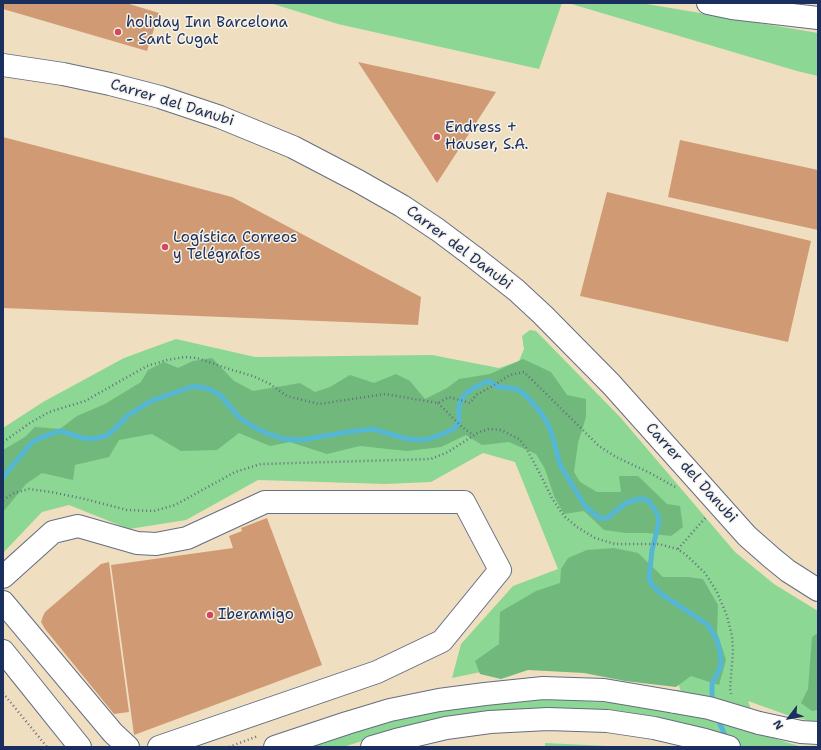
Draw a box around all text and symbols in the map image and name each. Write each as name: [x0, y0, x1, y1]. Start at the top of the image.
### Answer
place label: holiday Inn Barcelona - Sant Cugat: [126, 14, 288, 49]
marker: holiday Inn Barcelona - Sant Cugat: [113, 27, 123, 37]
street label: Carrer del Danubi: [108, 76, 236, 130]
place label: Endress + Hauser, S.A.: [445, 119, 528, 154]
marker: Endress + Hauser, S.A.: [432, 132, 442, 142]
street label: Carrer del Danubi: [402, 202, 516, 294]
place label: Logística Correos y Telégrafos: [173, 229, 297, 264]
marker: Logística Correos y Telégrafos: [160, 242, 170, 252]
street label: Carrer del Danubi: [641, 419, 741, 527]
place label: Iberamigo: [218, 606, 294, 624]
marker: Iberamigo: [205, 610, 215, 620]
north arrow: [769, 698, 809, 738]
text: N: [770, 717, 787, 732]

